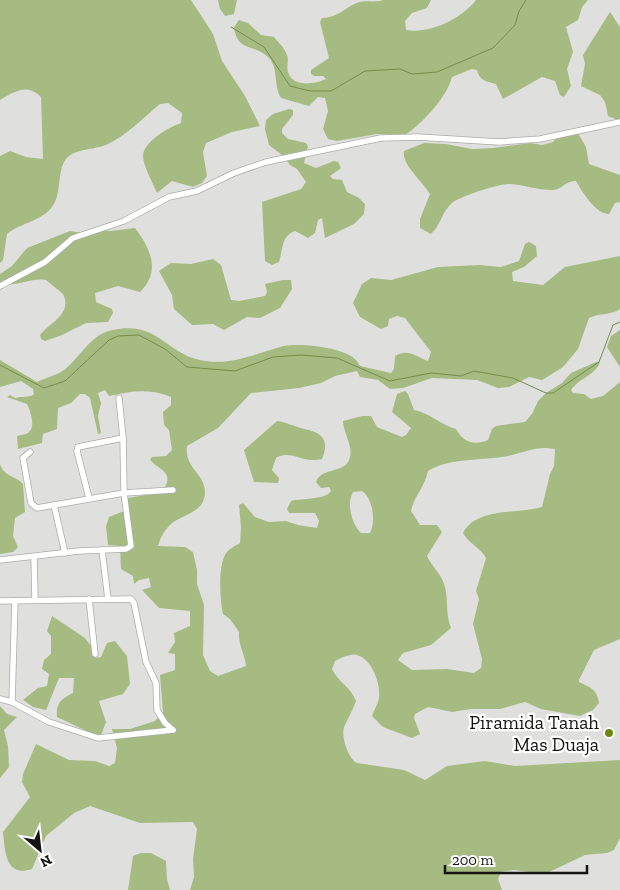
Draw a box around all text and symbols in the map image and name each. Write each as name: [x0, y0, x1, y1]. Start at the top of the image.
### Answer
place label: Piramida Tanah Mas Duaja: [469, 711, 599, 756]
marker: Piramida Tanah Mas Duaja: [603, 727, 615, 739]
north arrow: [15, 825, 65, 875]
scale bar: [445, 842, 588, 874]
text: N: [37, 851, 55, 871]
text: 200 m: [452, 851, 493, 869]

